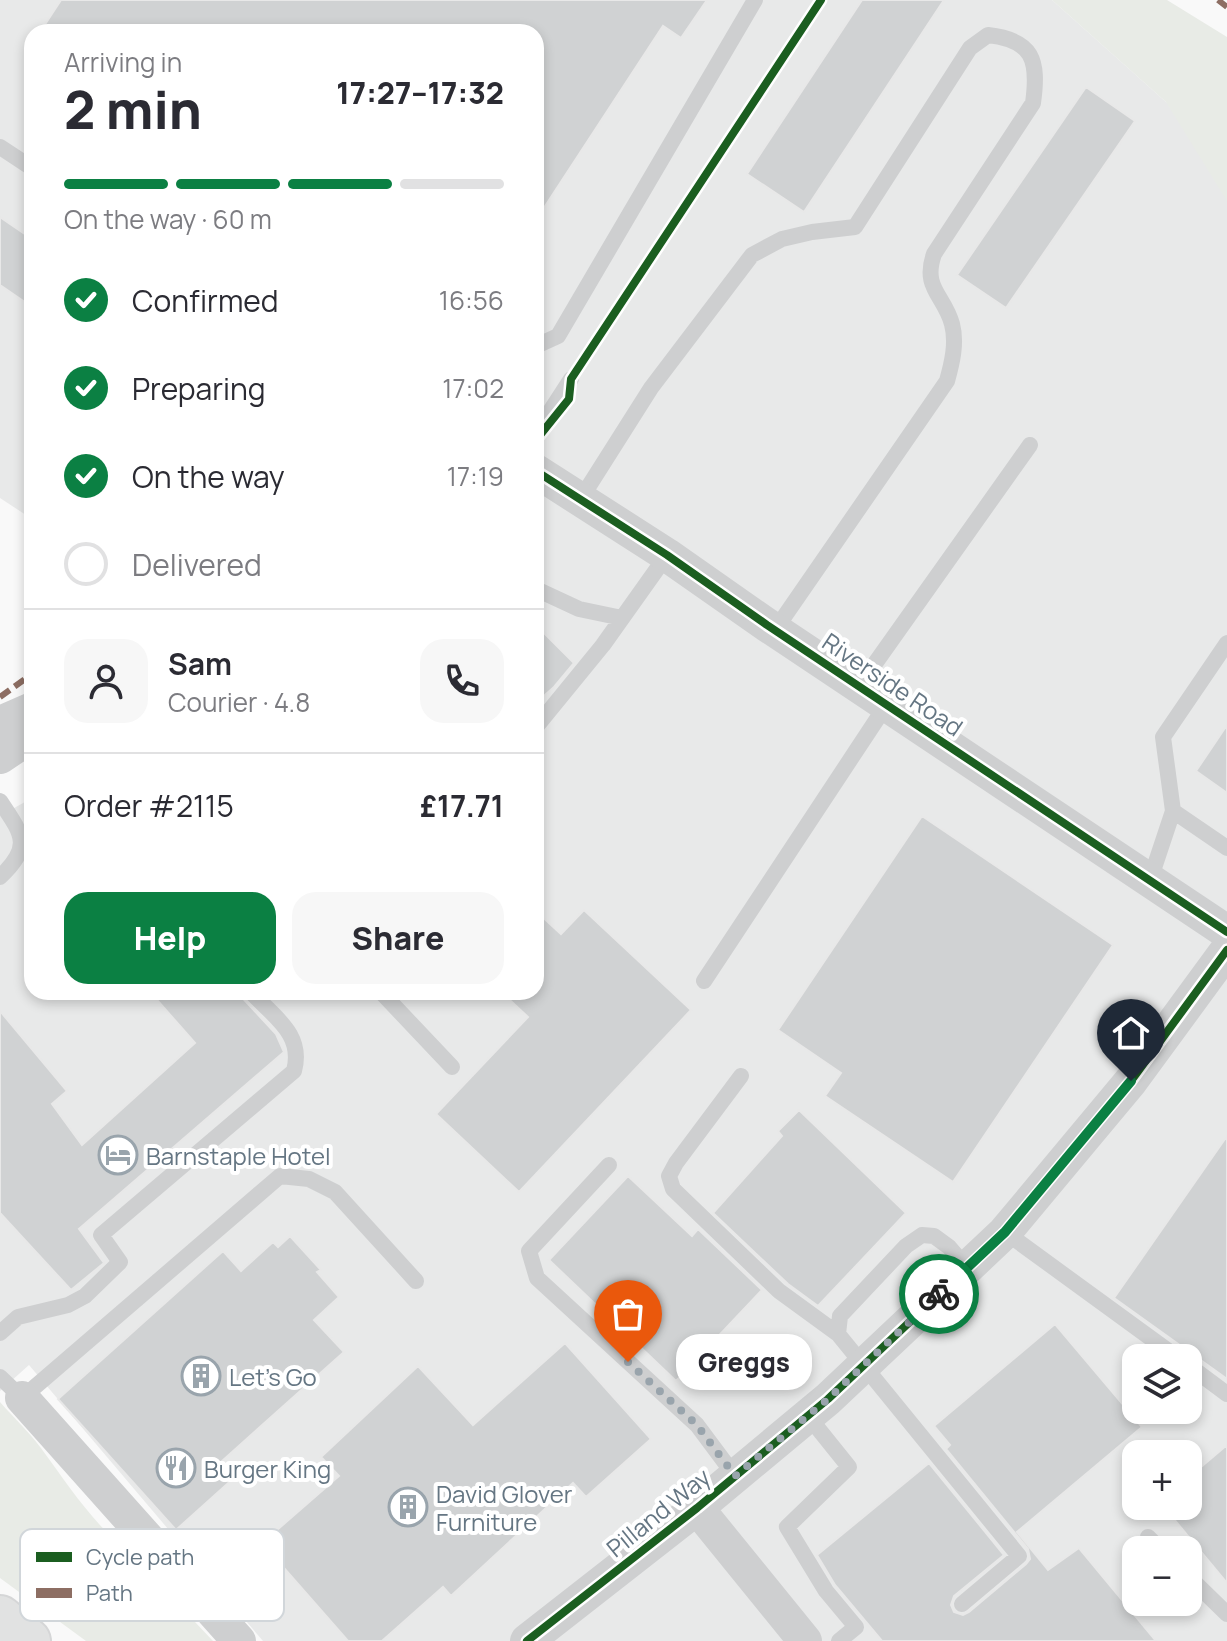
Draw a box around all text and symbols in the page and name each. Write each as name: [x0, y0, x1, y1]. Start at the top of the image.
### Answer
text: Arriving in: [64, 44, 182, 80]
text: 17:27–17:32: [336, 72, 504, 113]
text: 2 min: [64, 74, 202, 145]
text: On the way · 60 m: [64, 201, 272, 237]
icon: check: [64, 278, 108, 322]
text: Confirmed: [132, 280, 279, 321]
text: 16:56: [439, 282, 504, 318]
icon: check: [64, 366, 108, 410]
text: Preparing: [132, 368, 266, 409]
text: 17:02: [442, 370, 504, 406]
icon: check: [64, 454, 108, 498]
text: On the way: [132, 456, 285, 497]
text: 17:19: [447, 458, 504, 494]
text: Delivered: [132, 544, 262, 585]
street label: Riverside Road: [816, 625, 970, 743]
button: person: [64, 639, 148, 723]
button: phone: [420, 639, 504, 723]
text: Sam: [168, 643, 232, 684]
text: Courier · 4.8: [168, 684, 310, 720]
text: Order #2115: [64, 785, 234, 826]
text: £17.71: [420, 785, 504, 826]
button: Help: [64, 892, 276, 984]
button: Share: [292, 892, 504, 984]
pin: [1097, 999, 1165, 1081]
icon: home: [1109, 1011, 1153, 1055]
hotel icon: Barnstaple Hotel: [97, 1134, 139, 1176]
place label: Barnstaple Hotel: [146, 1139, 331, 1172]
courier: [899, 1254, 979, 1334]
icon: bike: [917, 1272, 961, 1316]
pin: [594, 1280, 662, 1362]
icon: bag: [606, 1292, 650, 1336]
callout: Greggs: [676, 1334, 812, 1390]
text: Greggs: [698, 1344, 790, 1380]
map controls: [1122, 1344, 1202, 1616]
button: layers: [1122, 1344, 1202, 1424]
building icon: Let's Go: [180, 1355, 222, 1397]
place label: Let's Go: [229, 1360, 317, 1393]
button: +: [1122, 1440, 1202, 1520]
restaurant icon: Burger King: [155, 1447, 197, 1489]
place label: Burger King: [204, 1452, 331, 1485]
street label: Pilland Way: [599, 1460, 717, 1564]
place label: David Glover Furniture: [436, 1477, 573, 1538]
building icon: David Glover Furniture: [387, 1486, 429, 1528]
legend: [20, 1529, 284, 1621]
button: −: [1122, 1536, 1202, 1616]
text: Cycle path: [86, 1542, 194, 1572]
text: Path: [86, 1578, 133, 1608]

